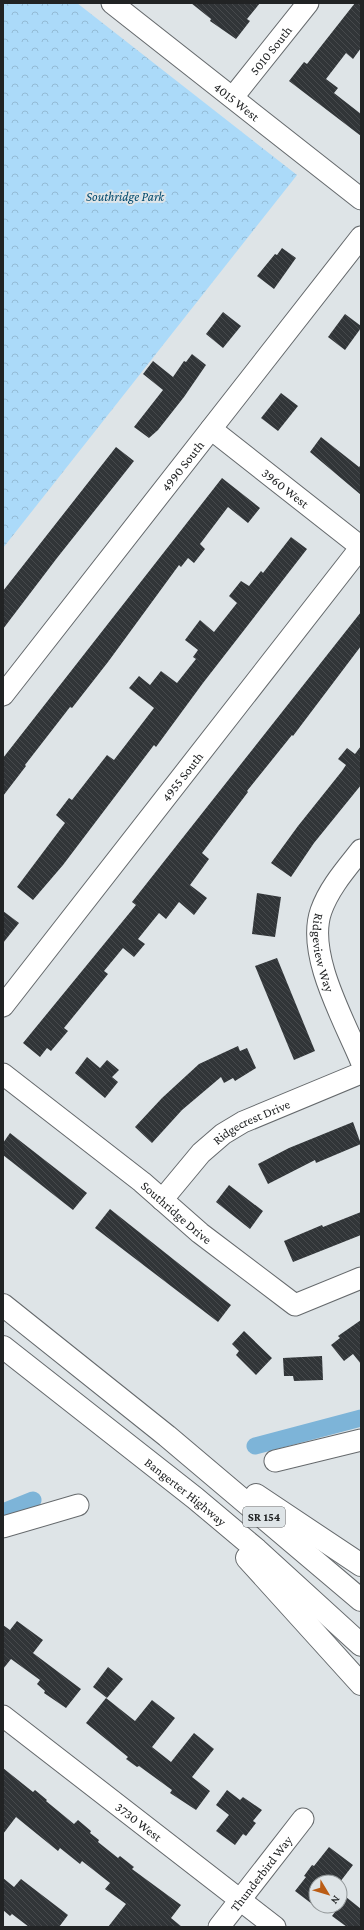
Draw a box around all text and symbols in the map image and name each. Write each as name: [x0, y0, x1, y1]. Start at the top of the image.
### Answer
street label: 5010 South: [246, 23, 294, 78]
street label: 4015 West: [211, 79, 263, 124]
park label: Southridge Park: [86, 189, 165, 204]
street label: 4990 South: [158, 437, 207, 494]
street label: 3960 West: [259, 465, 313, 511]
street label: 4955 South: [158, 749, 206, 804]
street label: Ridgeview Way: [310, 912, 338, 995]
street label: Ridgecrest Drive: [209, 1096, 292, 1147]
street label: Southridge Drive: [138, 1178, 215, 1247]
street label: Bangerter Highway: [142, 1454, 230, 1529]
road number: SR 154: [243, 1507, 285, 1527]
street label: 3730 West: [113, 1799, 166, 1844]
street label: Thunderbird Way: [227, 1832, 296, 1914]
north arrow: [308, 1874, 348, 1914]
text: N: [329, 1894, 343, 1907]

